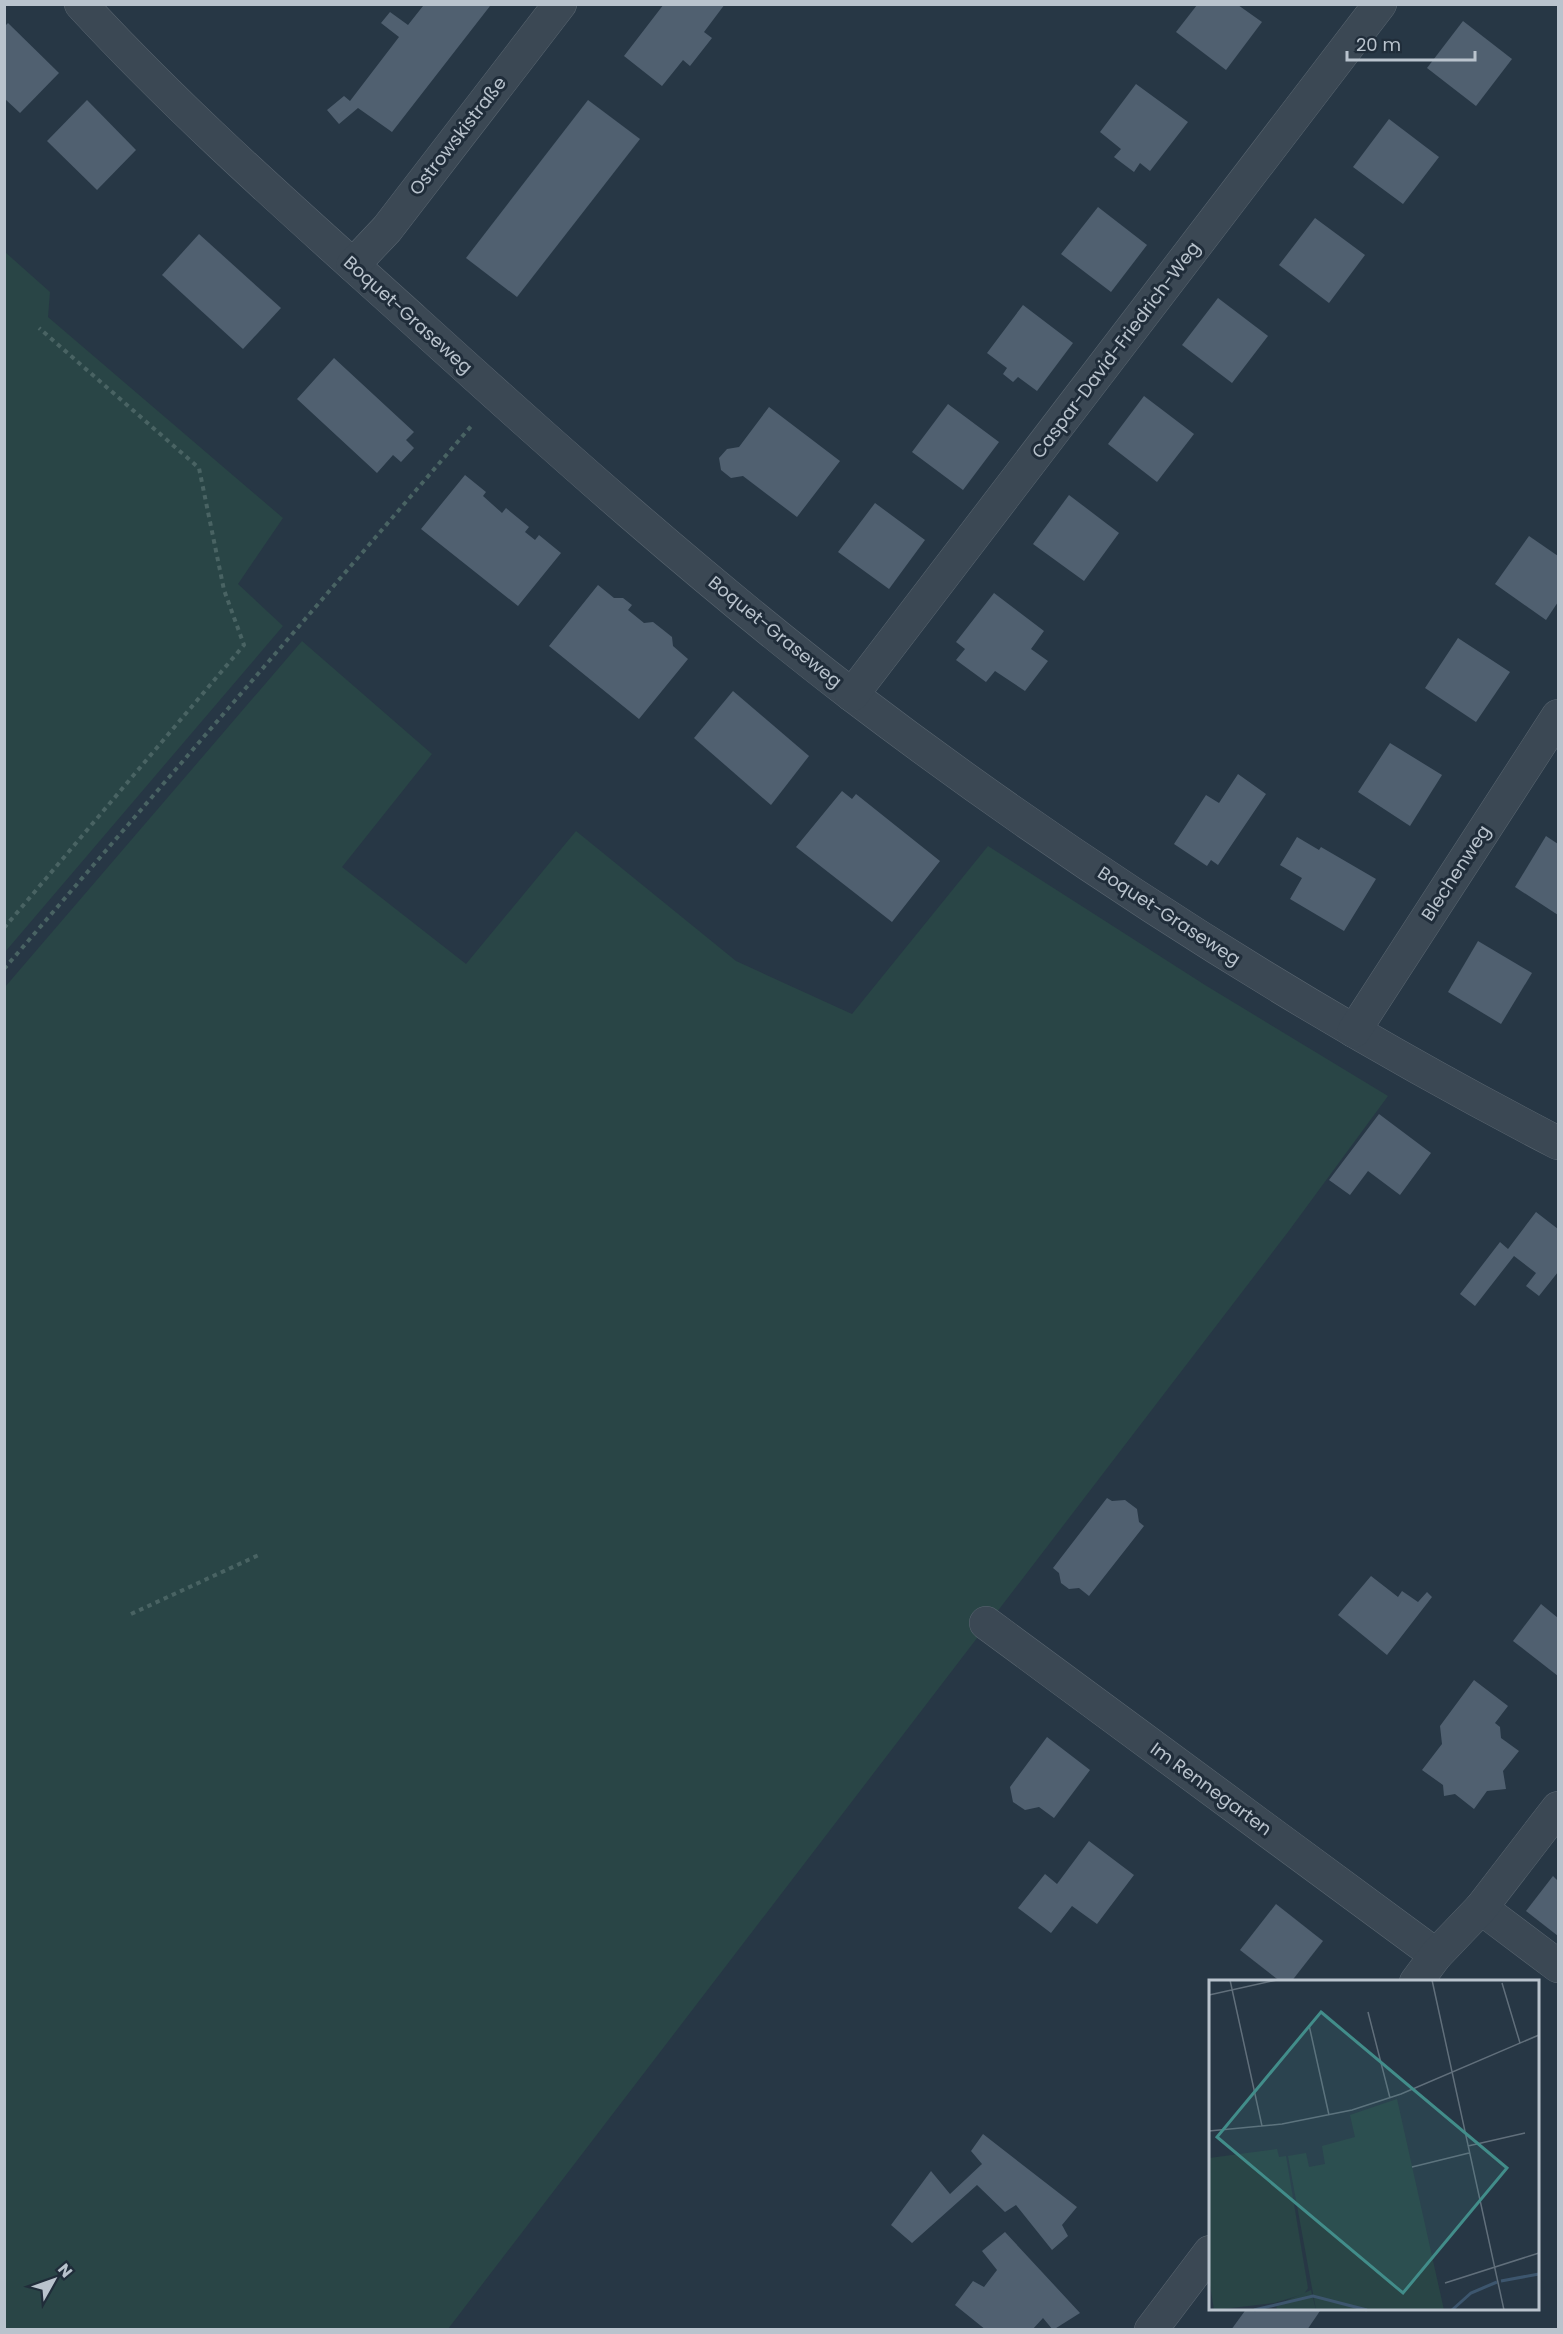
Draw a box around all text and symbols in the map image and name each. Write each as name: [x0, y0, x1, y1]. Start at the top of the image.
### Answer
scale bar: [1347, 24, 1474, 62]
text: 20 m: [1356, 32, 1401, 57]
street label: Ostrowskistraße: [403, 71, 512, 200]
street label: Caspar-David-Friedrich-Weg: [1026, 236, 1206, 463]
street label: Boquet-Graseweg: [339, 250, 478, 379]
street label: Boquet-Graseweg: [703, 570, 847, 693]
street label: Blechenweg: [1415, 820, 1496, 926]
street label: Boquet-Graseweg: [1093, 860, 1245, 971]
street label: Im Rennegarten: [1146, 1736, 1277, 1841]
inset map: [1209, 1980, 1539, 2310]
north arrow: [24, 2250, 84, 2310]
text: N: [52, 2259, 78, 2283]

